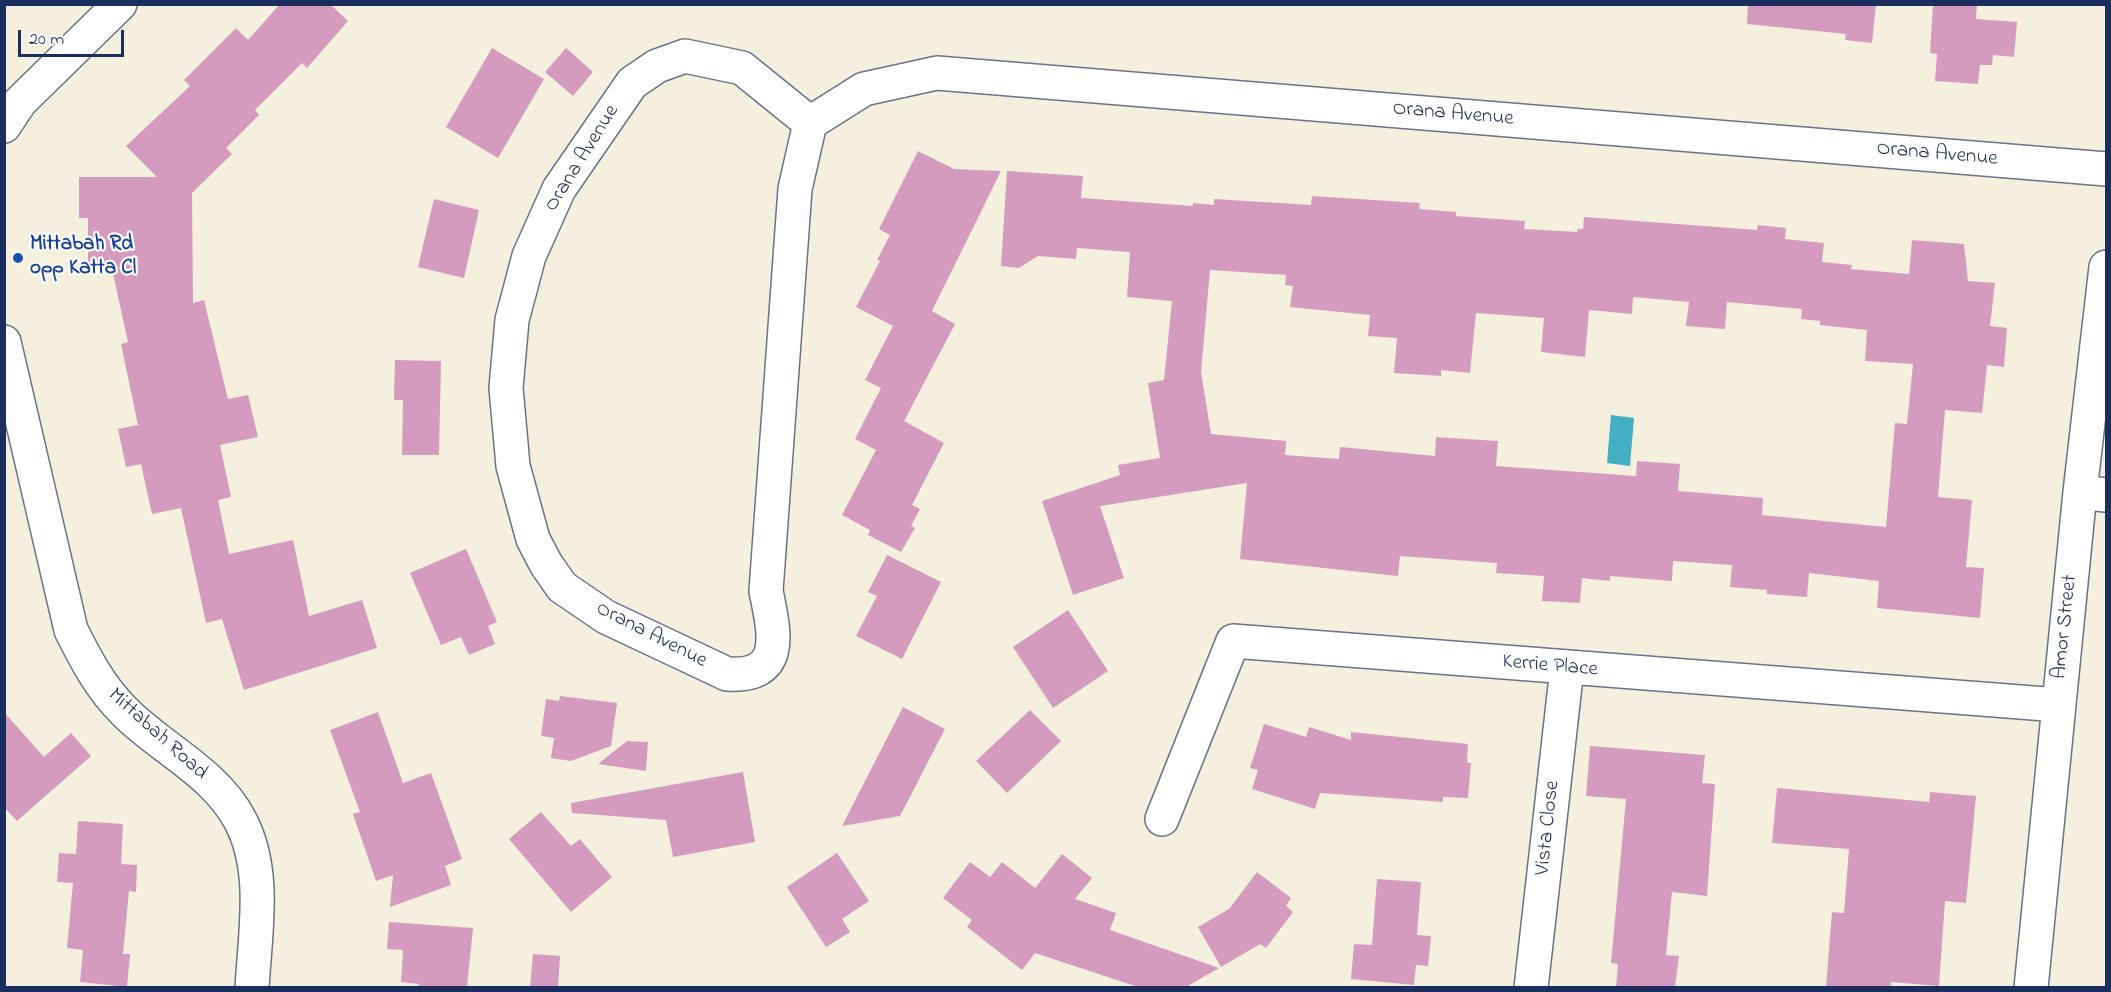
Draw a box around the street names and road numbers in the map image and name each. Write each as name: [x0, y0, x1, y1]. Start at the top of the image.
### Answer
street label: Orana Avenue: [1391, 97, 1515, 133]
street label: Orana Avenue: [540, 101, 626, 217]
street label: Orana Avenue: [1875, 137, 1999, 173]
street label: Amor Street: [2048, 574, 2084, 680]
street label: Orana Avenue: [591, 597, 711, 675]
street label: Kerrie Place: [1501, 650, 1599, 684]
street label: Mittabah Road: [102, 684, 212, 786]
street label: Vista Close: [1531, 779, 1567, 877]

